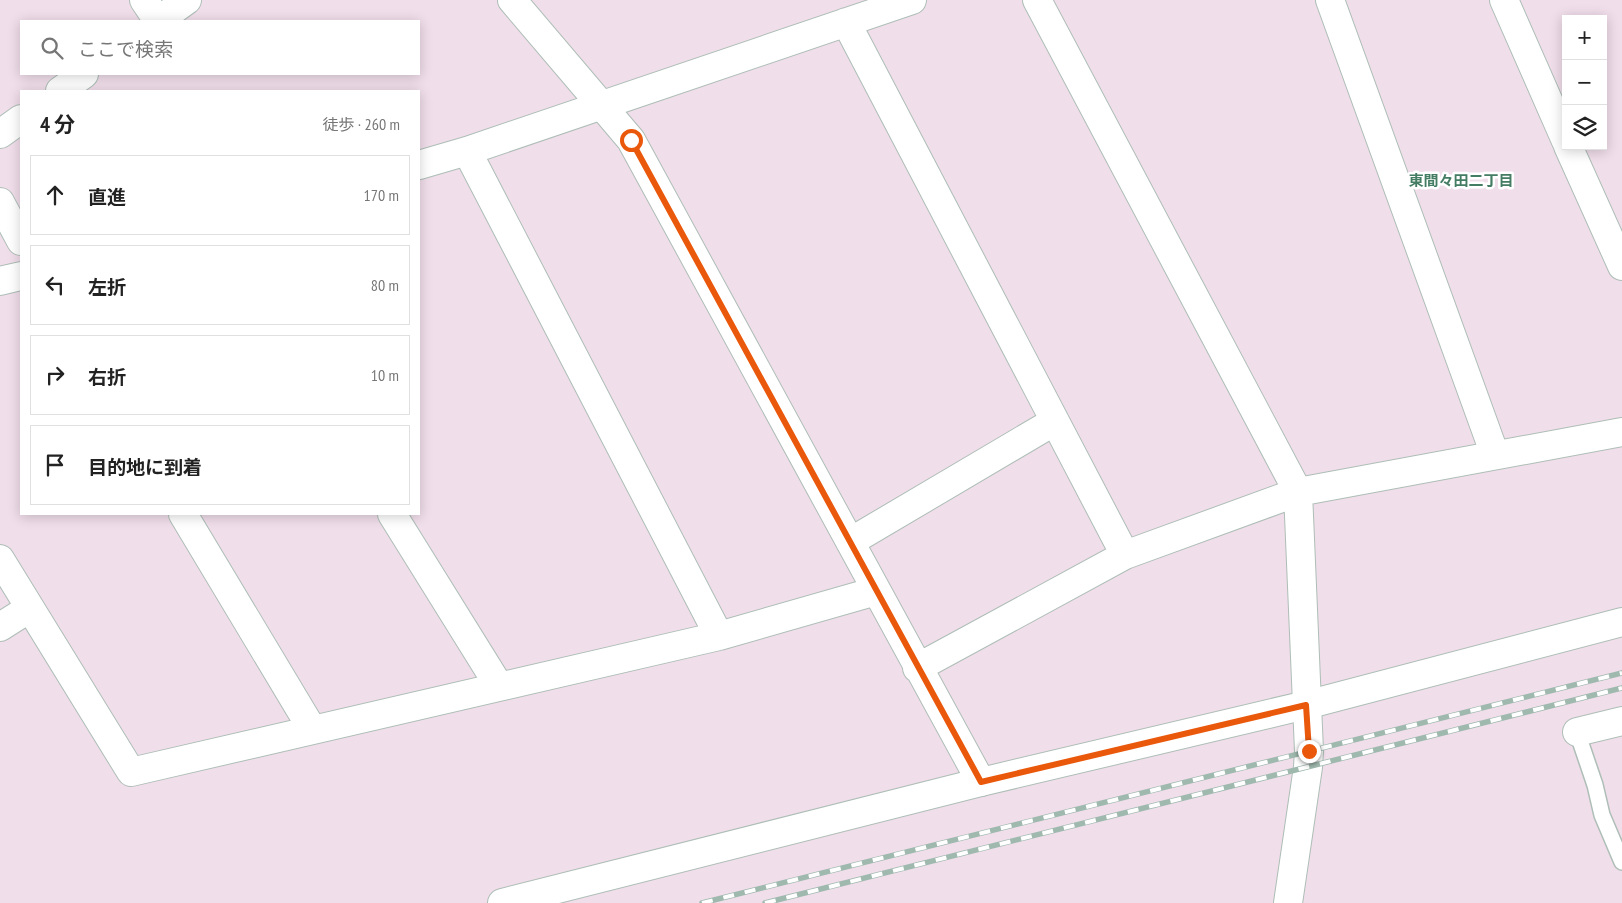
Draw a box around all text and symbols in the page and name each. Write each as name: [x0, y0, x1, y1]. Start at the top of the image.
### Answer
map controls: [1562, 15, 1607, 150]
button: +: [1562, 15, 1607, 60]
search box: [20, 20, 420, 75]
icon: search: [38, 34, 66, 62]
text: ここで検索: [78, 37, 173, 61]
button: −: [1562, 60, 1607, 105]
button: layers: [1562, 105, 1607, 150]
text: 4 分: [40, 111, 75, 138]
text: 徒歩 · 260 m: [322, 114, 400, 134]
route start: [620, 129, 643, 152]
district label: 東間々田二丁目: [1408, 171, 1514, 190]
icon: ahead: [41, 181, 69, 209]
text: 直進: [88, 185, 126, 209]
text: 170 m: [364, 185, 399, 205]
icon: left: [41, 271, 69, 299]
text: 左折: [88, 275, 126, 299]
text: 80 m: [371, 275, 399, 295]
icon: right: [41, 361, 69, 389]
text: 右折: [88, 365, 126, 389]
text: 10 m: [371, 365, 399, 385]
icon: arrive: [41, 451, 69, 479]
text: 目的地に到着: [88, 455, 202, 479]
route end: [1298, 740, 1321, 763]

